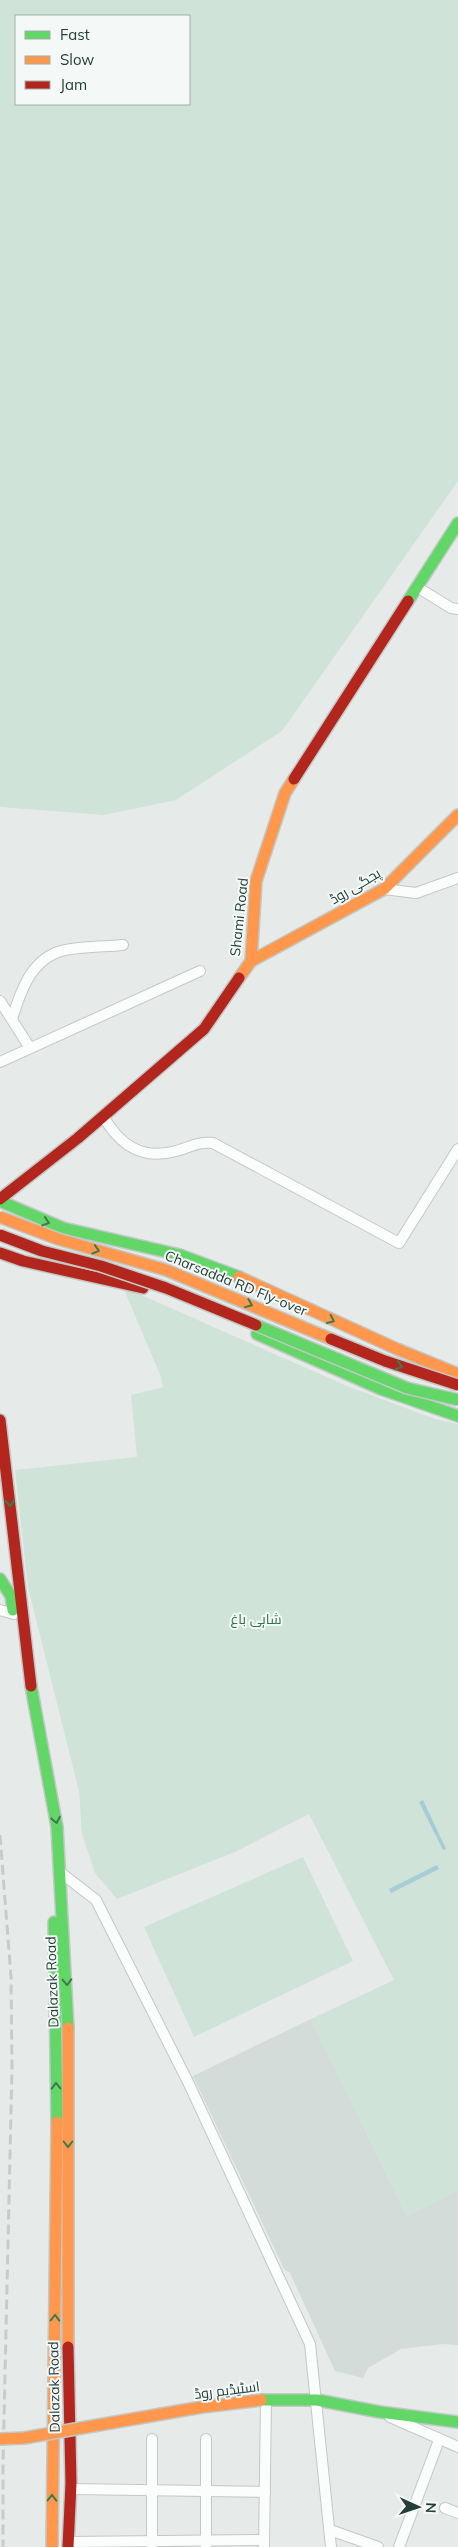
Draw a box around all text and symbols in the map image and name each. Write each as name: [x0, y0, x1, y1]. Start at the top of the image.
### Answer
legend: [15, 15, 190, 105]
text: Fast: [60, 25, 90, 44]
text: Slow: [60, 50, 94, 69]
text: Jam: [60, 75, 87, 94]
street label: پجگی روڈ: [326, 864, 384, 909]
street label: Shami Road: [226, 877, 252, 957]
one-way arrow: [42, 1217, 50, 1227]
one-way arrow: [91, 1244, 99, 1254]
street label: Charsadda RD Fly-over: [162, 1246, 311, 1320]
one-way arrow: [244, 1298, 252, 1308]
one-way arrow: [326, 1314, 335, 1324]
one-way arrow: [394, 1360, 402, 1370]
one-way arrow: [4, 1500, 15, 1508]
park label: شاہی باغ: [230, 1610, 282, 1628]
one-way arrow: [50, 1815, 60, 1824]
street label: Dalazak Road: [41, 1936, 63, 2028]
one-way arrow: [61, 1978, 72, 1986]
one-way arrow: [51, 2082, 61, 2090]
one-way arrow: [63, 2140, 73, 2148]
one-way arrow: [49, 2314, 60, 2322]
street label: Dalazak Road: [44, 2341, 64, 2433]
street label: اسٹیڈیم روڈ: [193, 2377, 261, 2404]
north arrow: [393, 2482, 443, 2532]
one-way arrow: [47, 2494, 57, 2502]
text: N: [422, 2502, 440, 2513]

